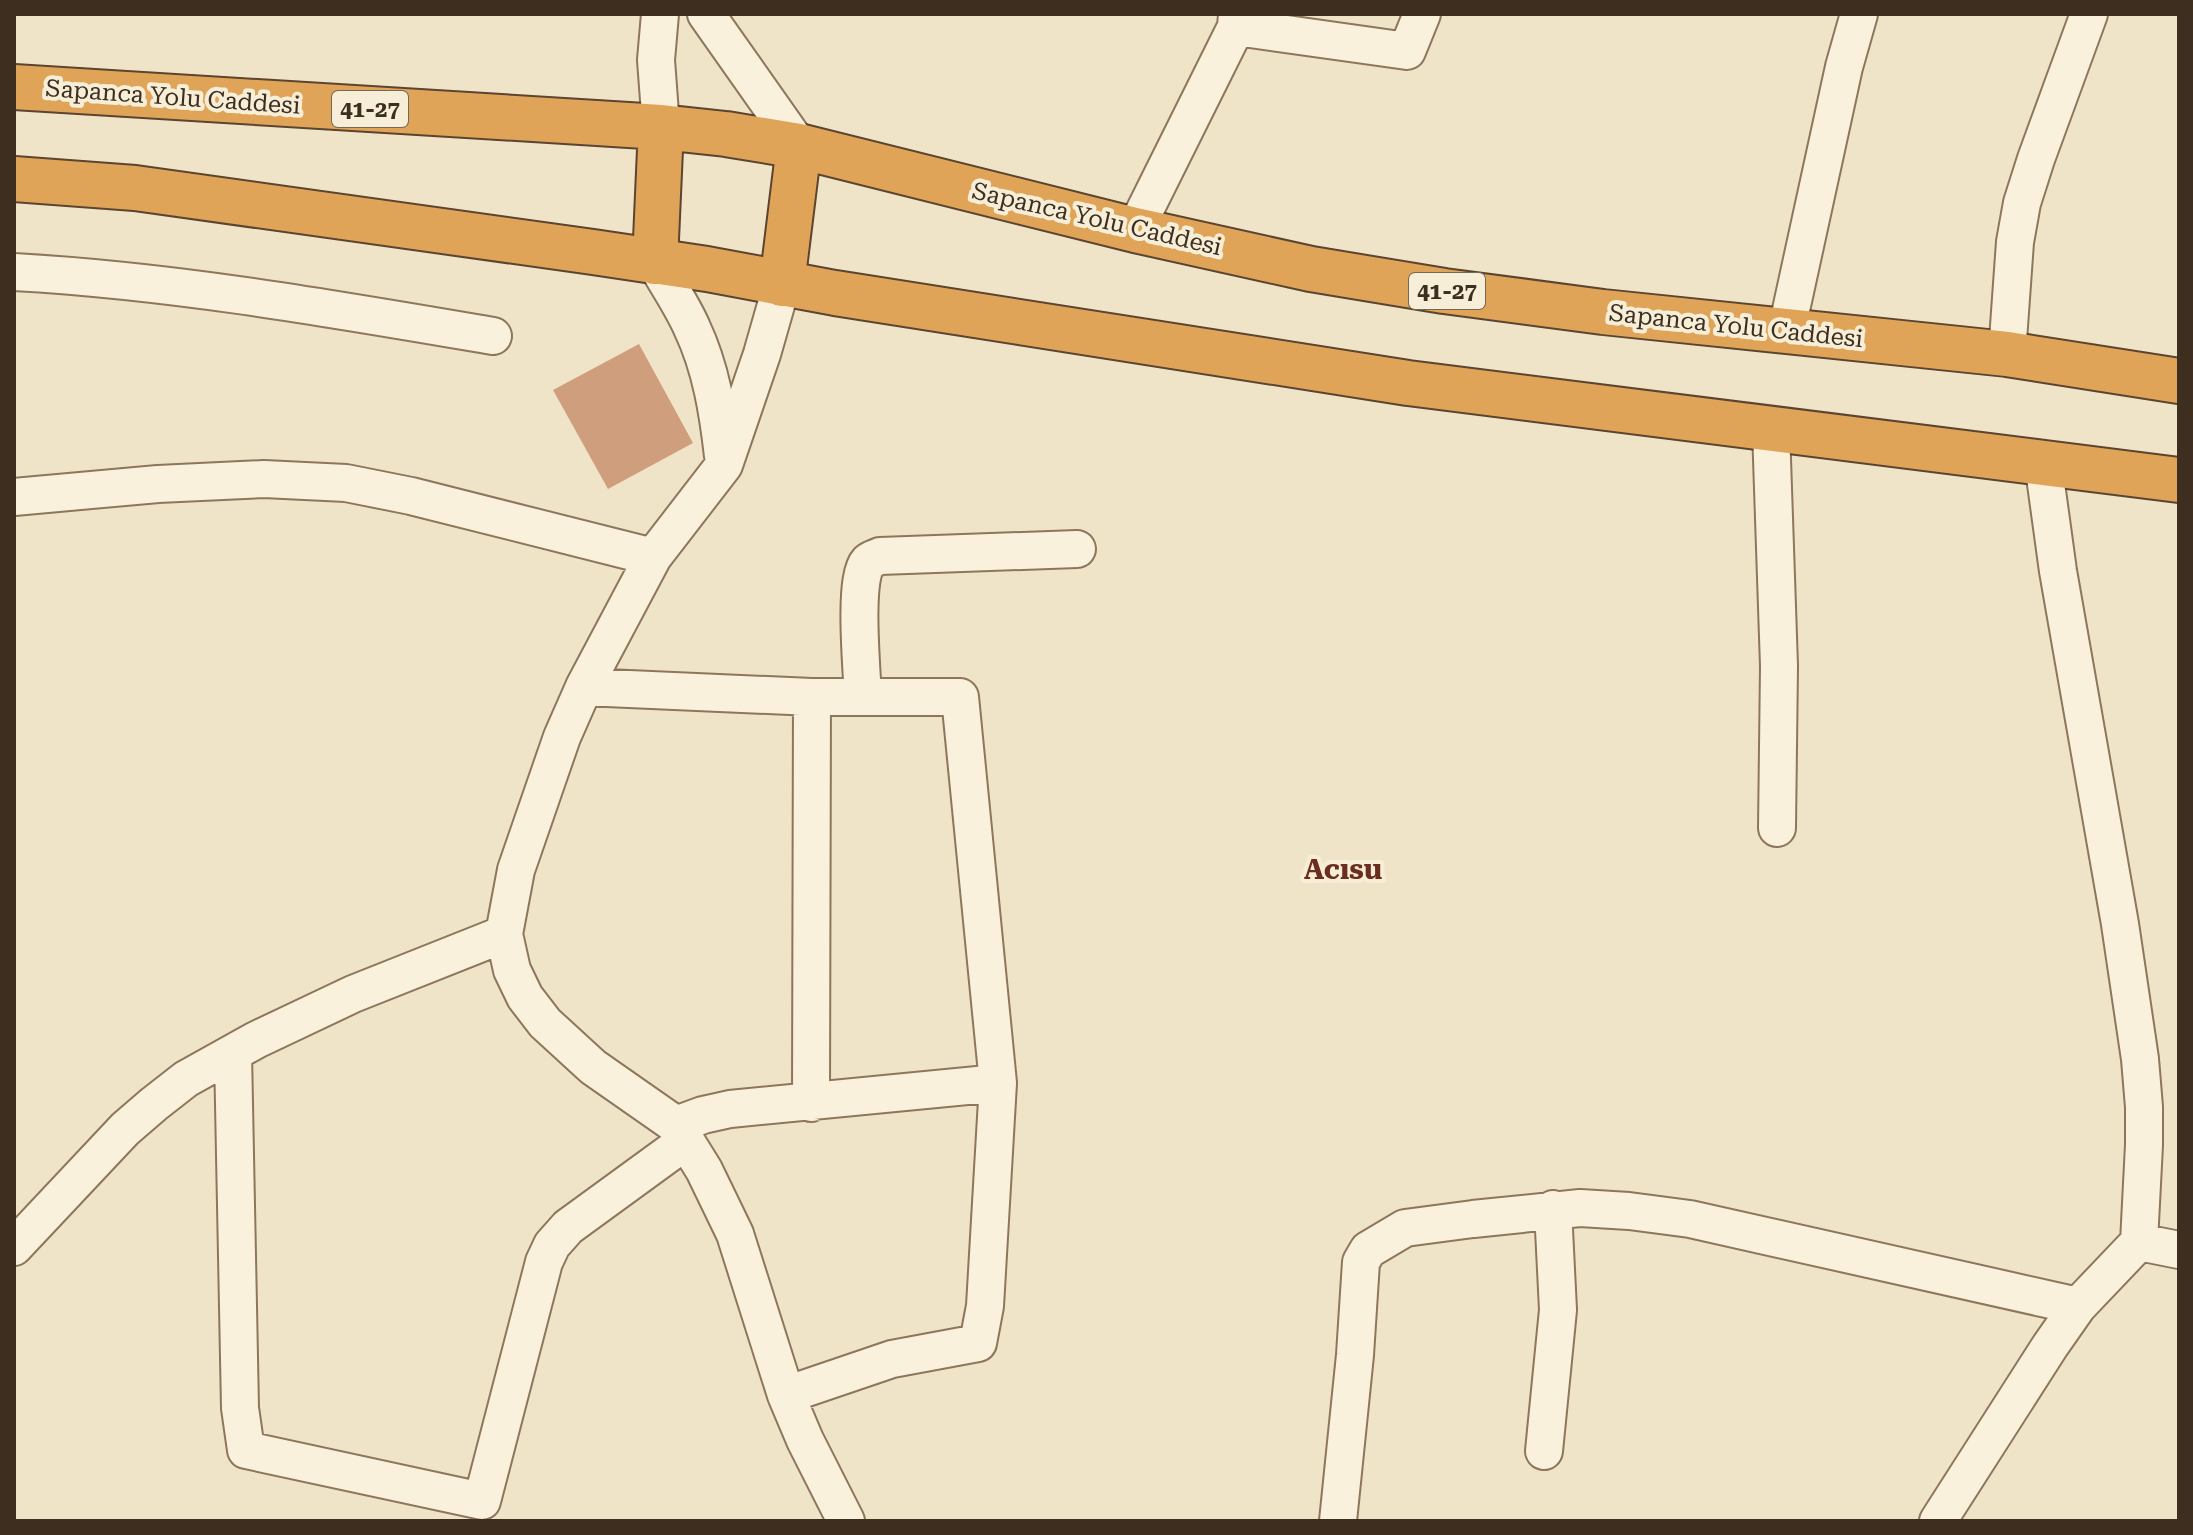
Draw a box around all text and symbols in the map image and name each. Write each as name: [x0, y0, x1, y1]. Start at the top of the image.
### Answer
street label: Sapanca Yolu Caddesi: [45, 74, 302, 120]
road number: 41-27: [332, 91, 408, 127]
street label: Sapanca Yolu Caddesi: [969, 177, 1225, 261]
road number: 41-27: [1409, 273, 1485, 309]
street label: Sapanca Yolu Caddesi: [1608, 299, 1865, 353]
district label: Acısu: [1304, 853, 1382, 886]

